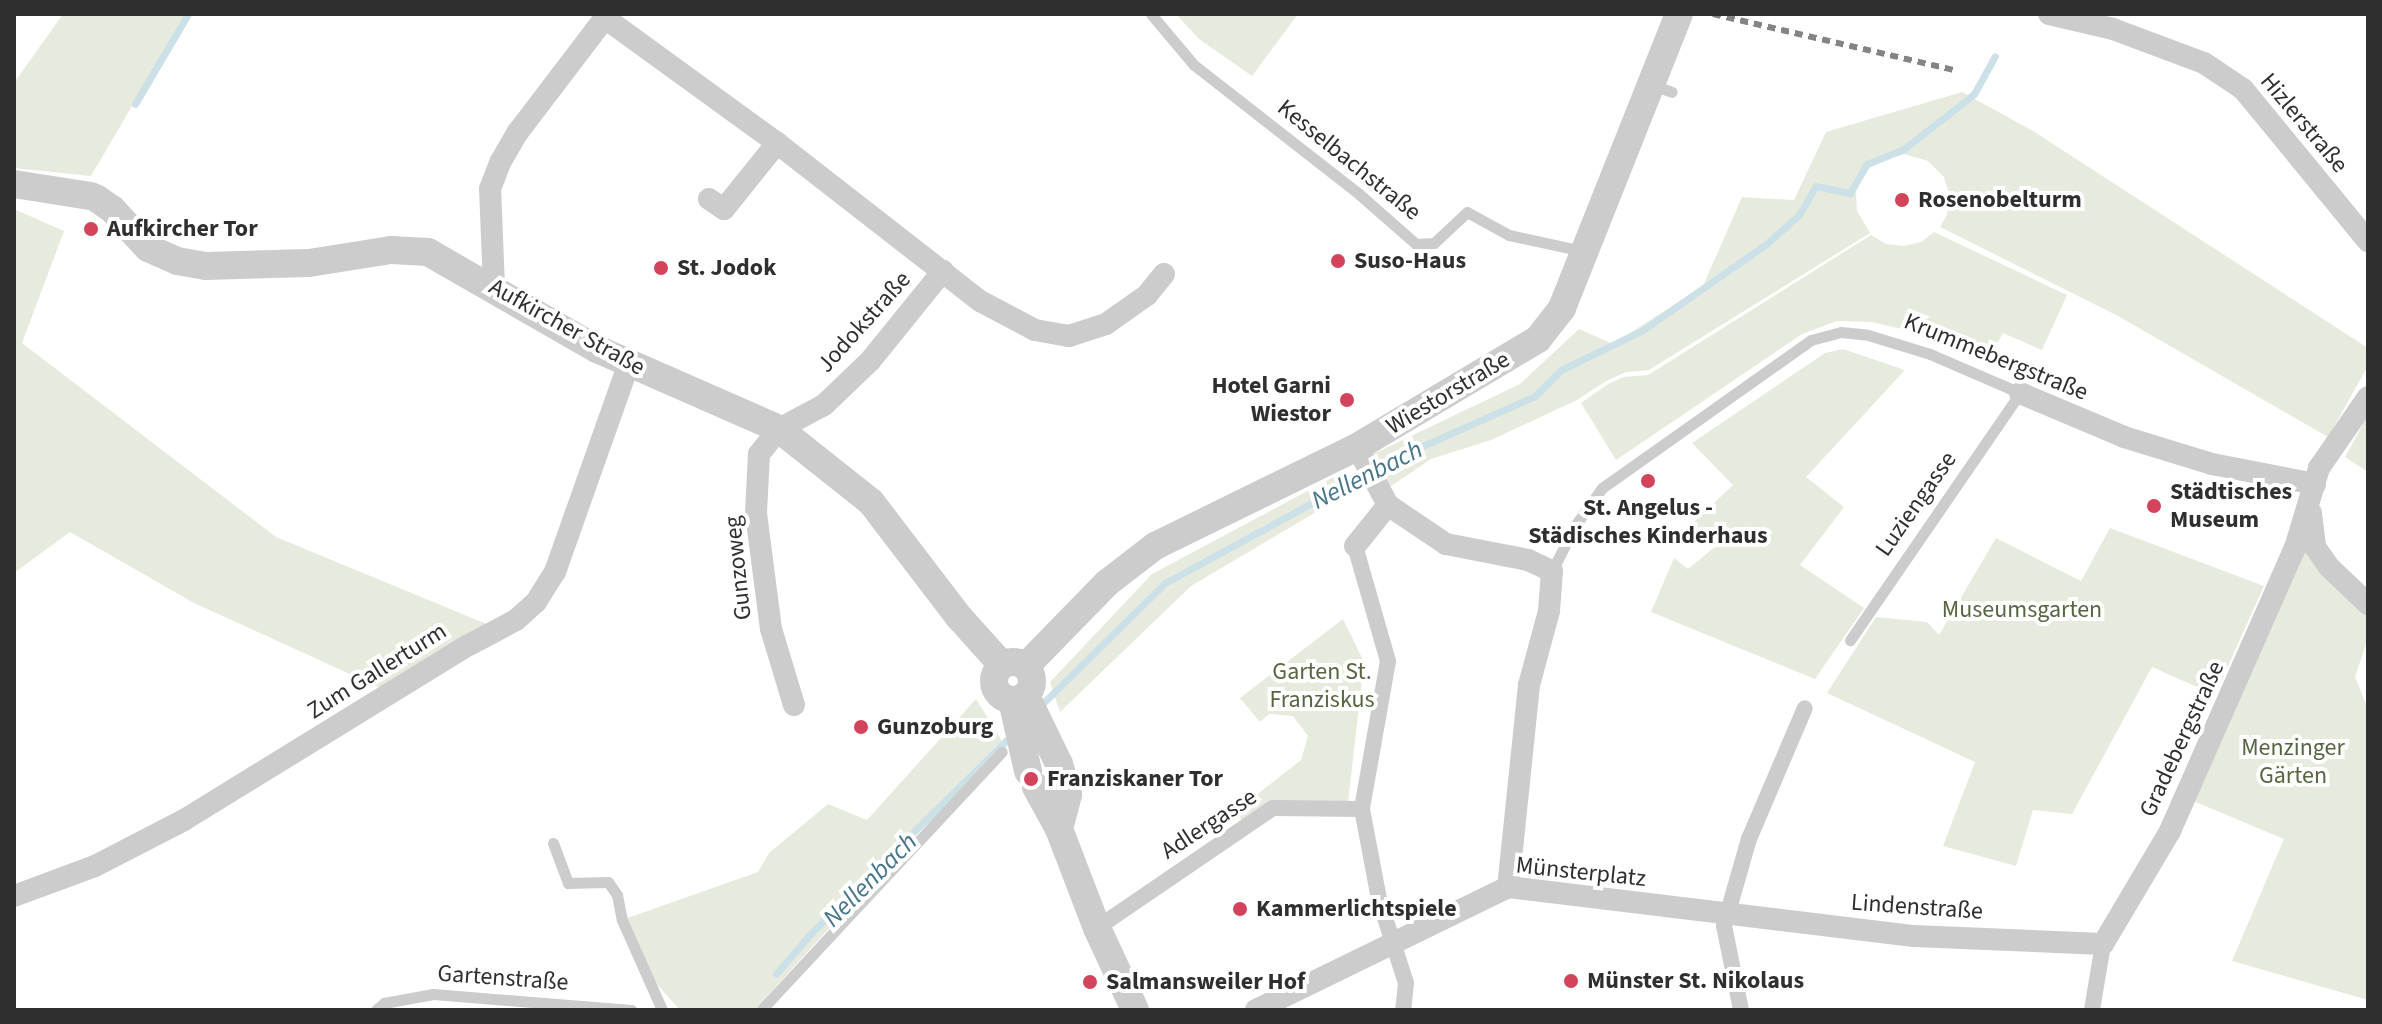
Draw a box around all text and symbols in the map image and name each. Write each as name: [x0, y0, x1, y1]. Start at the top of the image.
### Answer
street label: Hizlerstraße: [2254, 67, 2354, 179]
street label: Kesselbachstraße: [1272, 93, 1426, 227]
place label: Rosenobelturm: [1918, 186, 2082, 214]
marker: Rosenobelturm: [1893, 191, 1911, 209]
place label: Aufkircher Tor: [107, 215, 258, 243]
marker: Aufkircher Tor: [82, 220, 100, 238]
place label: Suso-Haus: [1354, 247, 1466, 275]
marker: Suso-Haus: [1329, 252, 1347, 270]
place label: St. Jodok: [677, 254, 776, 282]
marker: St. Jodok: [652, 259, 670, 277]
street label: Jodokstraße: [811, 266, 917, 378]
street label: Aufkircher Straße: [484, 272, 650, 382]
street label: Krummebergstraße: [1900, 307, 2092, 407]
street label: Wiestorstraße: [1381, 345, 1515, 441]
place label: Hotel Garni Wiestor: [1211, 372, 1331, 428]
marker: Hotel Garni Wiestor: [1338, 391, 1356, 409]
water label: Nellenbach: [1306, 434, 1428, 516]
street label: Luziengasse: [1869, 446, 1963, 562]
marker: St. Angelus - Städisches Kinderhaus: [1639, 472, 1657, 490]
place label: Städtisches Museum: [2170, 478, 2292, 534]
place label: St. Angelus - Städisches Kinderhaus: [1528, 494, 1768, 550]
marker: Städtisches Museum: [2145, 497, 2163, 515]
street label: Gunzoweg: [718, 514, 758, 622]
park label: Museumsgarten: [1942, 596, 2102, 624]
street label: Zum Gallerturm: [302, 617, 452, 725]
street label: Gradebergstraße: [2133, 657, 2231, 821]
park label: Garten St. Franziskus: [1269, 658, 1375, 714]
place label: Gunzoburg: [877, 713, 993, 741]
marker: Gunzoburg: [852, 718, 870, 736]
park label: Menzinger Gärten: [2241, 734, 2345, 790]
place label: Franziskaner Tor: [1047, 765, 1223, 793]
marker: Franziskaner Tor: [1022, 770, 1040, 788]
street label: Adlergasse: [1156, 782, 1262, 866]
water label: Nellenbach: [816, 826, 924, 934]
street label: Münsterplatz: [1514, 851, 1648, 893]
street label: Lindenstraße: [1850, 888, 1984, 926]
place label: Kammerlichtspiele: [1256, 895, 1457, 923]
marker: Kammerlichtspiele: [1231, 900, 1249, 918]
street label: Gartenstraße: [436, 959, 570, 997]
place label: Münster St. Nikolaus: [1587, 967, 1804, 995]
place label: Salmansweiler Hof: [1106, 968, 1305, 996]
marker: Münster St. Nikolaus: [1562, 972, 1580, 990]
marker: Salmansweiler Hof: [1081, 973, 1099, 991]

